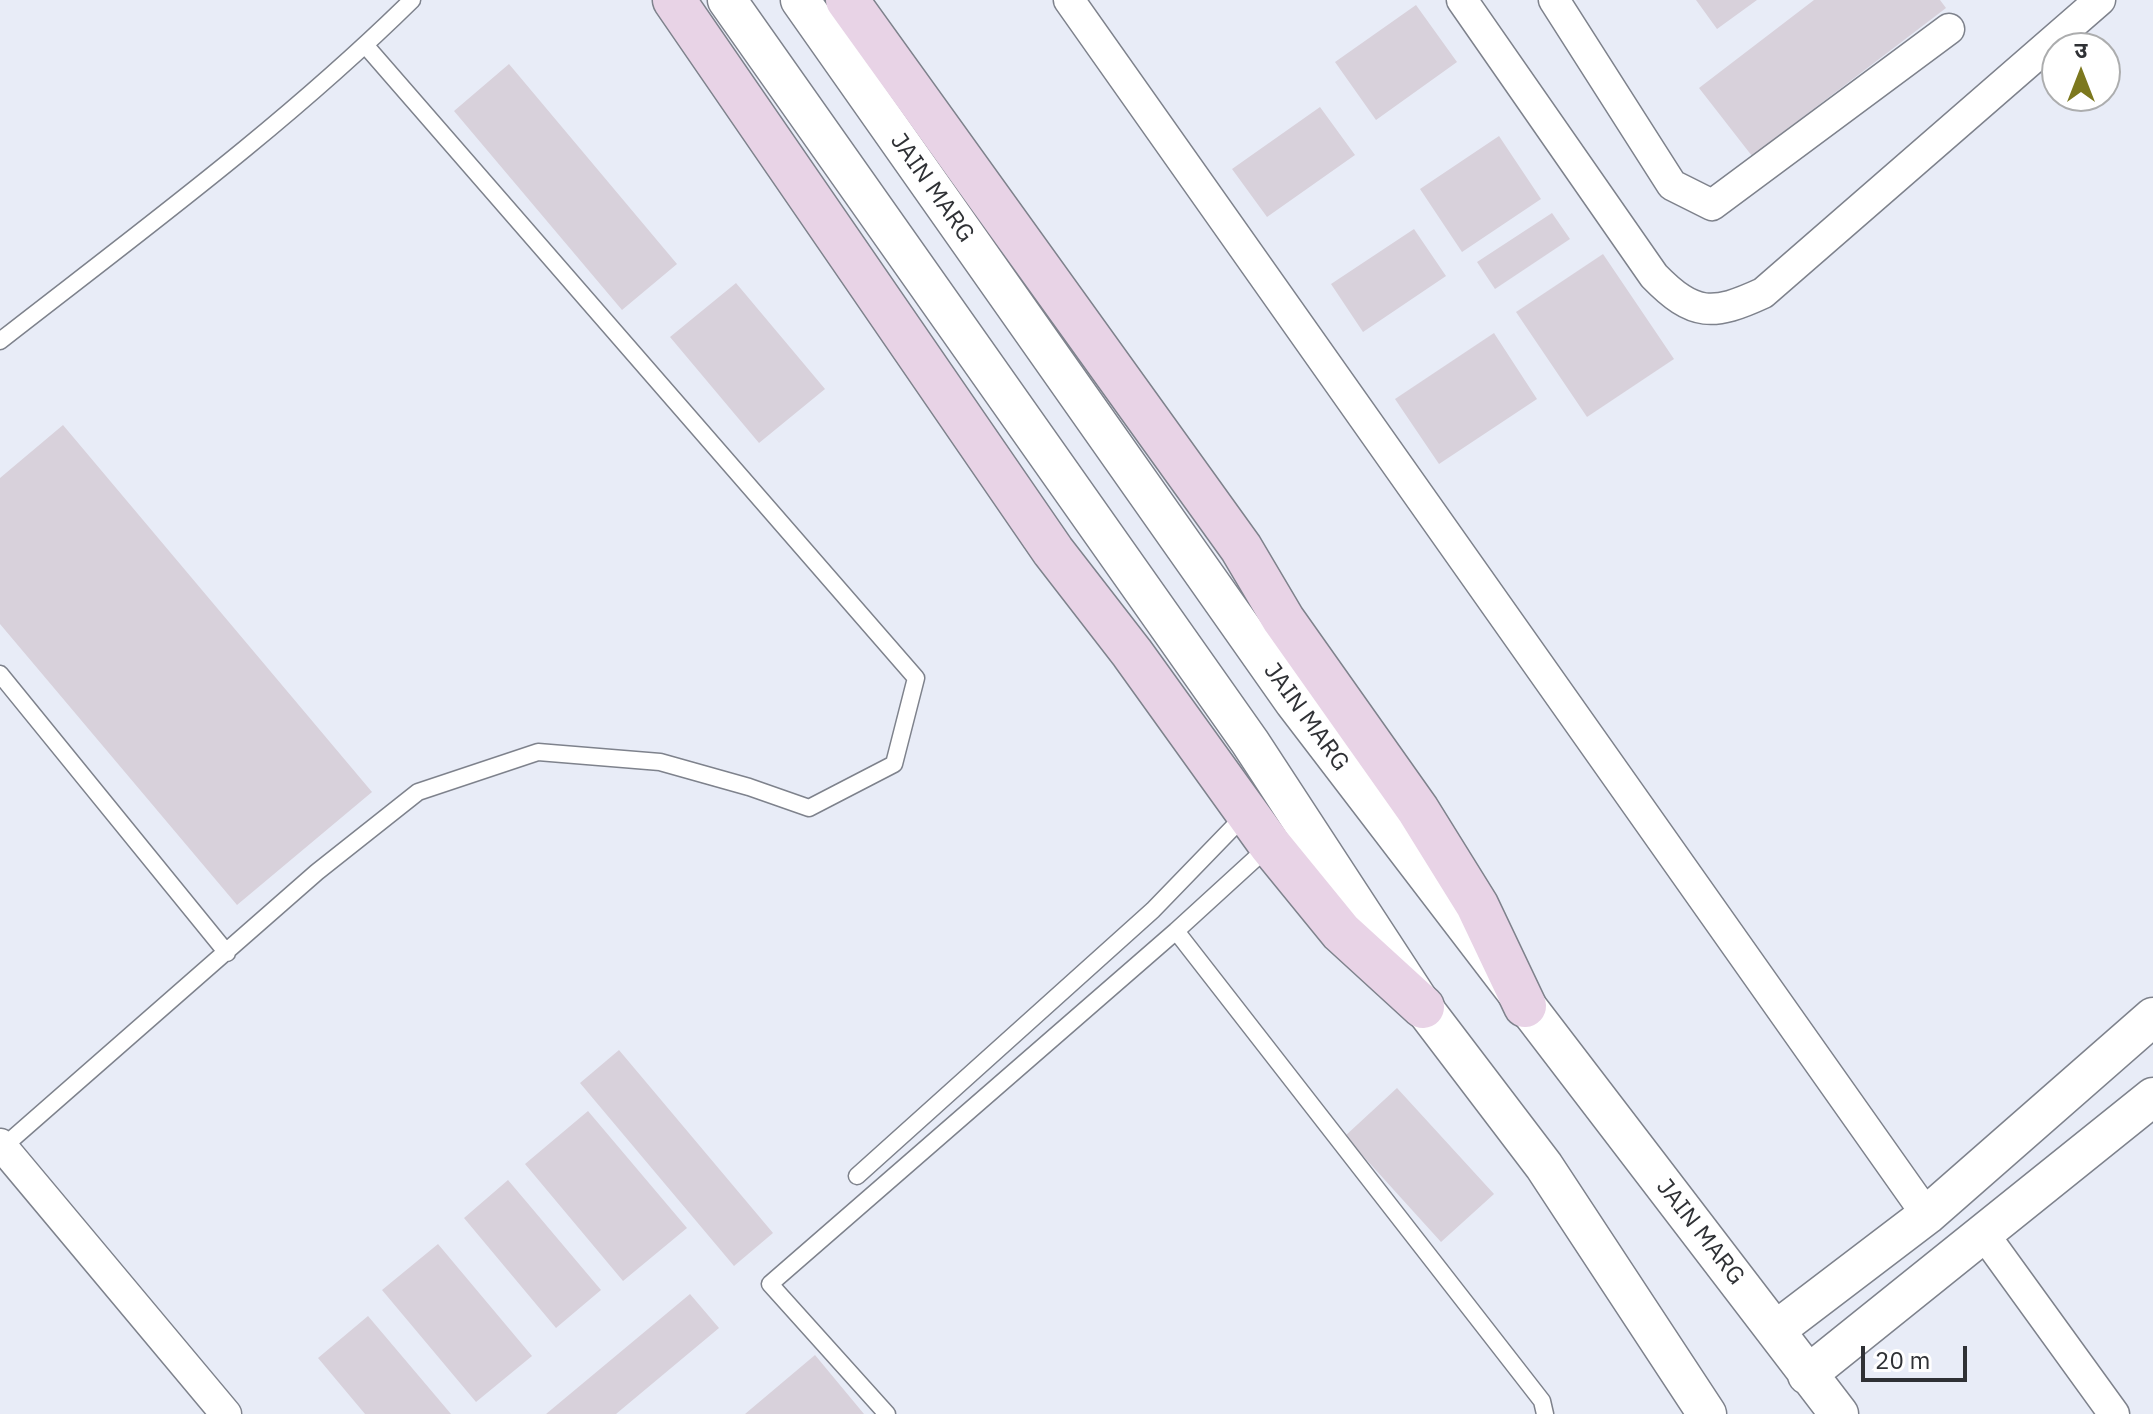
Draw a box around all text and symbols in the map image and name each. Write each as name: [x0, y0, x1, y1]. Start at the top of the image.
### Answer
north arrow: [2041, 32, 2121, 112]
text: उ: [2075, 35, 2087, 64]
street label: JAIN MARG: [884, 128, 980, 248]
street label: JAIN MARG: [1257, 657, 1355, 777]
street label: JAIN MARG: [1650, 1173, 1750, 1291]
scale bar: [1865, 1330, 1971, 1380]
text: 20 m: [1875, 1344, 1930, 1376]

